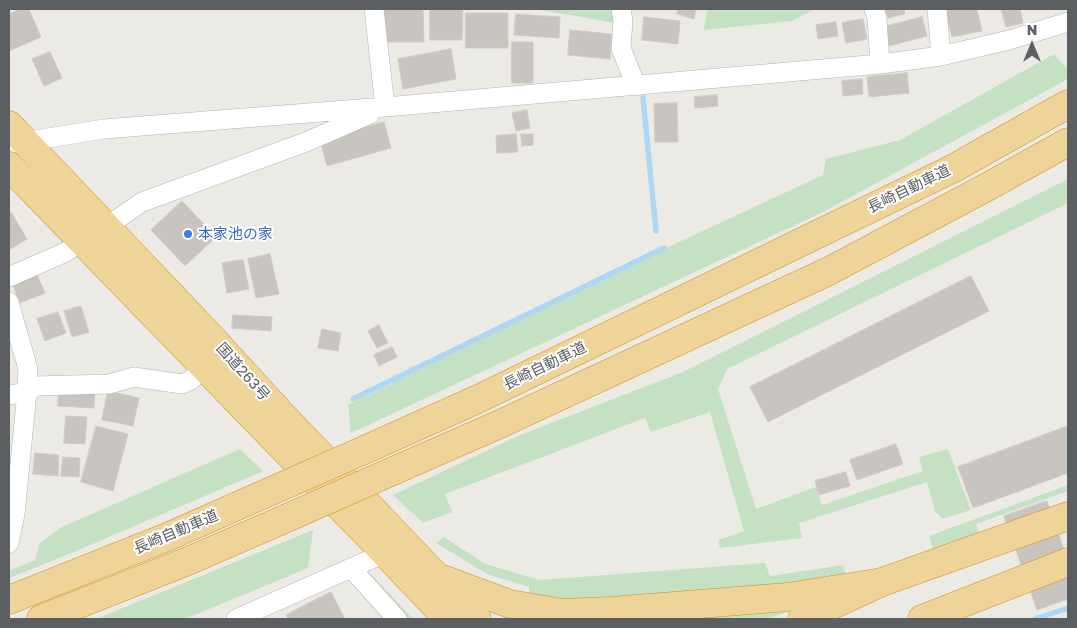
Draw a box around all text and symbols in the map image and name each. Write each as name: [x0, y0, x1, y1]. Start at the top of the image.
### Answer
north arrow: [1007, 20, 1057, 70]
text: N: [1027, 21, 1037, 38]
street label: 長崎自動車道: [865, 161, 953, 217]
place label: 本家池の家: [198, 225, 273, 243]
marker: 本家池の家: [182, 228, 194, 240]
street label: 長崎自動車道: [501, 338, 589, 394]
street label: 国道263号: [212, 339, 274, 405]
street label: 長崎自動車道: [131, 506, 221, 558]

